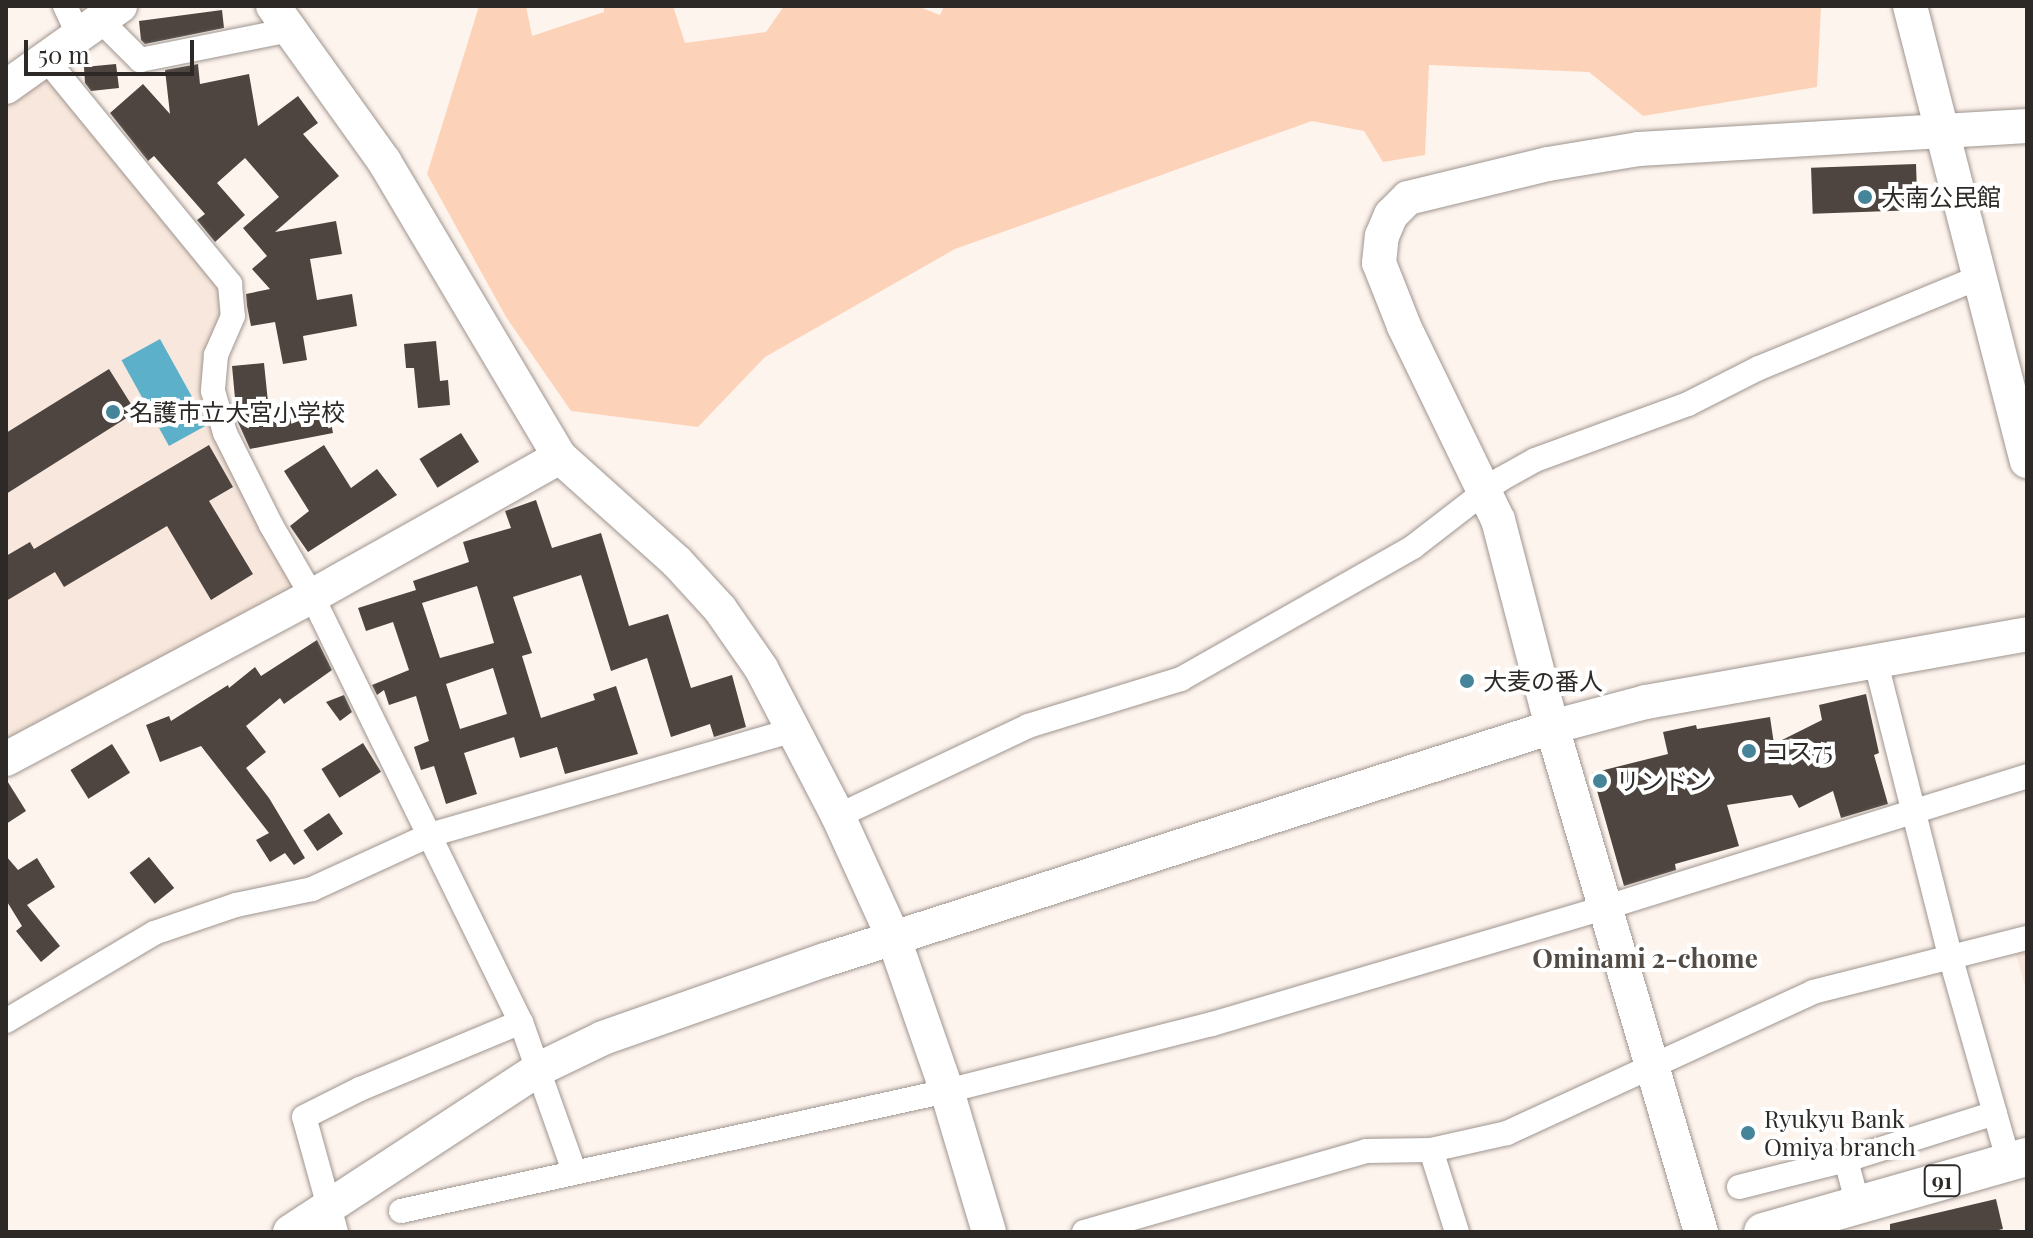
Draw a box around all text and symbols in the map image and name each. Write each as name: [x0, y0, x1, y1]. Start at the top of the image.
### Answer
scale bar: [28, 24, 198, 74]
text: 50 m: [38, 38, 90, 70]
place label: 大南公民館: [1881, 183, 2001, 211]
marker: 大南公民館: [1856, 188, 1874, 206]
place label: 名護市立大宮小学校: [129, 398, 345, 426]
marker: 名護市立大宮小学校: [104, 403, 122, 421]
place label: 大麦の番人: [1483, 667, 1603, 695]
marker: 大麦の番人: [1458, 672, 1476, 690]
place label: コス75: [1765, 737, 1833, 765]
marker: コス75: [1740, 742, 1758, 760]
place label: リンドン: [1616, 767, 1712, 795]
marker: リンドン: [1591, 772, 1609, 790]
district label: Ominami 2-chome: [1532, 942, 1758, 974]
place label: Ryukyu Bank Omiya branch: [1764, 1105, 1916, 1161]
marker: Ryukyu Bank Omiya branch: [1739, 1124, 1757, 1142]
road number: 91: [1922, 1163, 1962, 1199]

